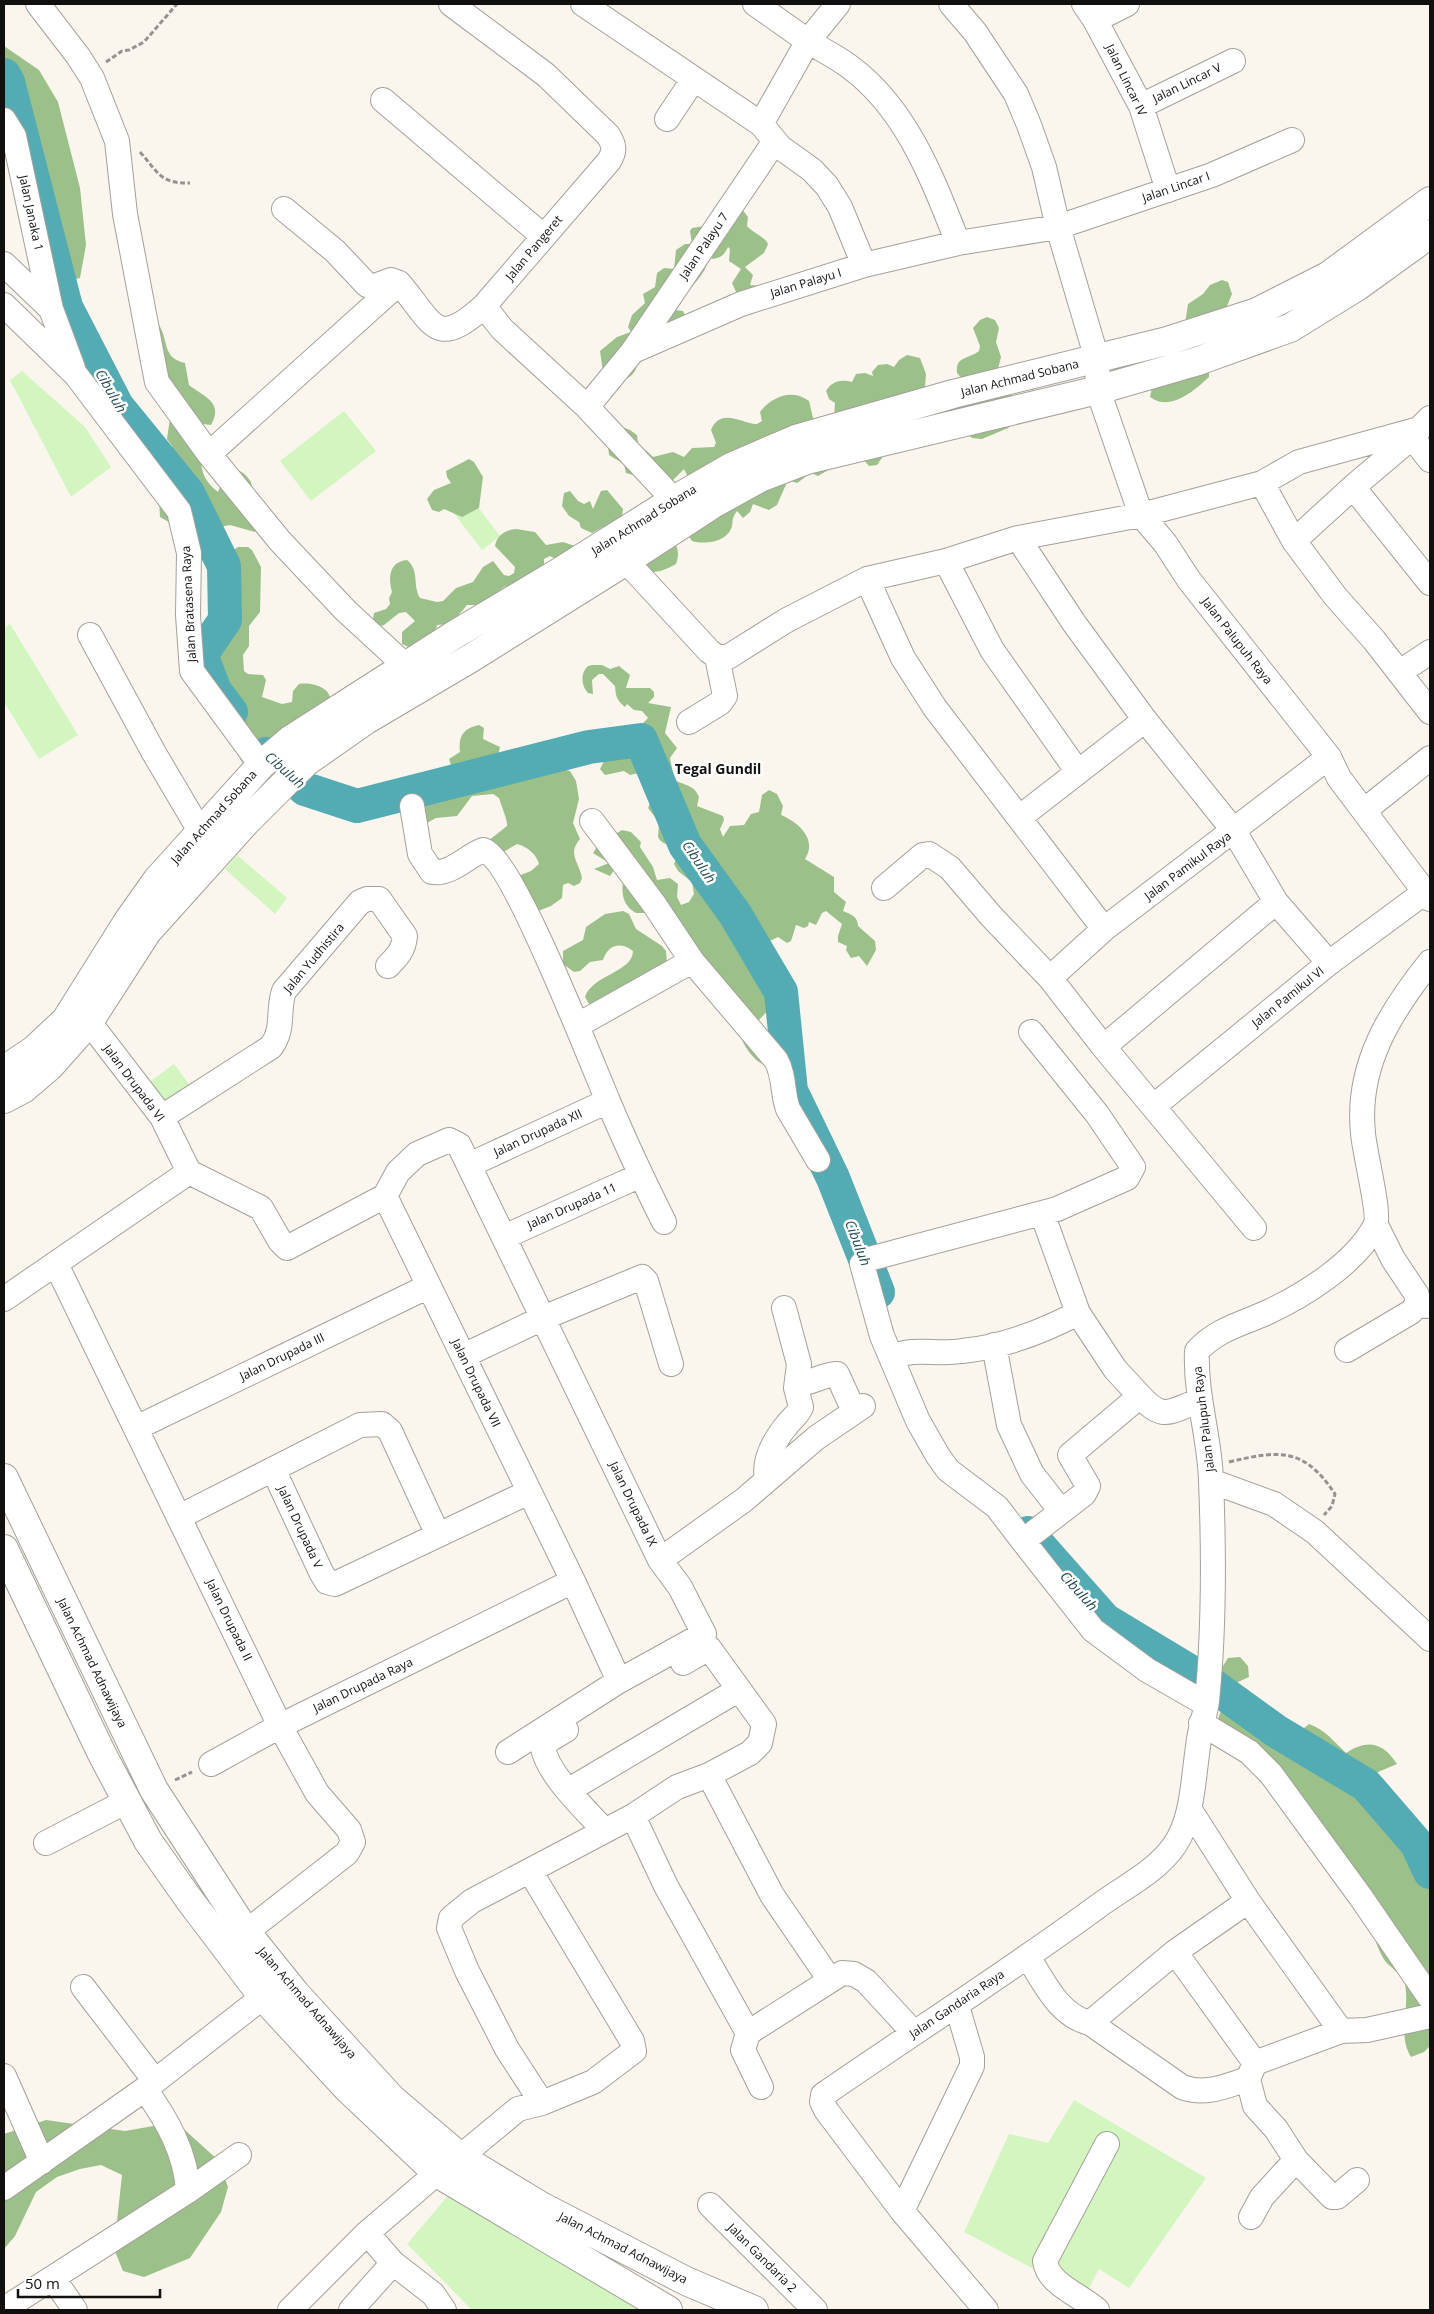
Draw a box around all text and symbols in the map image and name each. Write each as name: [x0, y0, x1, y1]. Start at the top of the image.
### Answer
street label: Jalan Lincar IV: [1101, 40, 1151, 119]
street label: Jalan Lincar V: [1149, 58, 1225, 107]
street label: Jalan Lincar I: [1139, 167, 1212, 206]
street label: Jalan Janaka 1: [15, 173, 48, 252]
street label: Jalan Palayu 7: [674, 209, 732, 283]
street label: Jalan Pangeret: [501, 211, 566, 285]
street label: Jalan Palayu I: [767, 264, 843, 302]
street label: Jalan Achmad Sobana: [958, 355, 1081, 401]
water label: Cibuluh: [91, 365, 132, 416]
street label: Jalan Achmad Sobana: [587, 480, 699, 559]
street label: Jalan Bratasena Raya: [177, 545, 200, 664]
street label: Jalan Palupuh Raya: [1197, 593, 1277, 688]
water label: Cibuluh: [261, 747, 310, 792]
district label: Tegal Gundil: [675, 759, 761, 778]
street label: Jalan Achmad Sobana: [166, 766, 260, 868]
street label: Jalan Pamikul Raya: [1140, 827, 1235, 904]
water label: Cibuluh: [678, 837, 721, 887]
street label: Jalan Yudhistira: [279, 919, 348, 997]
street label: Jalan Pamikul VI: [1247, 962, 1327, 1032]
street label: Jalan Drupada VI: [99, 1040, 169, 1125]
street label: Jalan Drupada XII: [490, 1105, 585, 1161]
street label: Jalan Drupada 11: [524, 1178, 619, 1233]
water label: Cibuluh: [841, 1217, 876, 1268]
street label: Jalan Drupada III: [236, 1329, 327, 1385]
street label: Jalan Drupada VII: [447, 1335, 505, 1430]
street label: Jalan Palupuh Raya: [1189, 1365, 1219, 1474]
street label: Jalan Drupada IX: [605, 1458, 661, 1549]
street label: Jalan Drupada V: [273, 1482, 327, 1572]
water label: Cibuluh: [1056, 1567, 1102, 1615]
street label: Jalan Drupada II: [202, 1575, 257, 1663]
street label: Jalan Achmad Adnawijaya: [53, 1594, 131, 1731]
street label: Jalan Drupada Raya: [309, 1653, 415, 1717]
street label: Jalan Achmad Adnawijaya: [254, 1943, 361, 2062]
street label: Jalan Gandaria Raya: [905, 1965, 1008, 2042]
street label: Jalan Achmad Adnawijaya: [555, 2207, 691, 2288]
street label: Jalan Gandaria 2: [723, 2219, 801, 2296]
scale bar: [18, 2266, 160, 2298]
text: 50 m: [25, 2273, 60, 2293]

